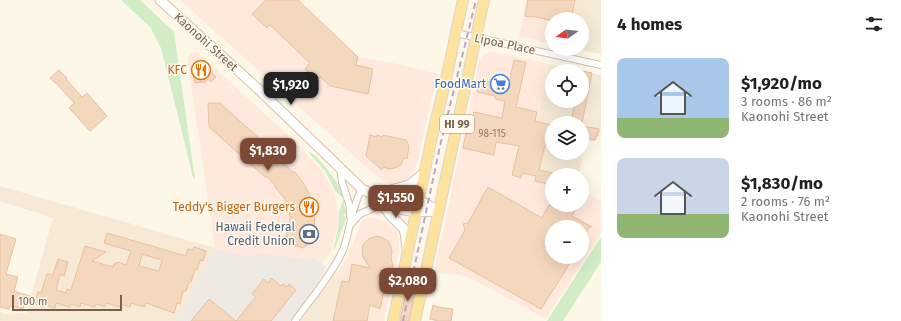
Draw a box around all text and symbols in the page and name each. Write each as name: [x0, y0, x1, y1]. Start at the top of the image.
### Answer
street label: Kaonohi Street: [171, 10, 241, 75]
north arrow: [545, 12, 589, 56]
map controls: [545, 12, 589, 264]
icon: filters: [863, 13, 885, 35]
text: 4 homes: [617, 14, 682, 35]
street label: Lipoa Place: [473, 31, 537, 57]
restaurant icon: KFC: [190, 59, 212, 81]
place label: KFC: [168, 63, 187, 77]
button: locate: [545, 64, 589, 108]
pin: $1,920: [258, 72, 324, 106]
supermarket icon: FoodMart: [489, 73, 511, 95]
text: $1,920/mo: [741, 73, 822, 94]
icon: home: [649, 74, 697, 122]
text: $1,920: [273, 77, 309, 92]
place label: FoodMart: [435, 77, 487, 91]
text: 3 rooms · 86 m²: [741, 94, 832, 109]
text: Kaonohi Street: [741, 109, 828, 124]
road number: HI 99: [440, 115, 474, 133]
button: layers: [545, 116, 589, 160]
house number: 98-115: [478, 128, 506, 140]
pin: $1,830: [235, 138, 301, 172]
text: $1,830: [249, 143, 287, 158]
button: +: [545, 168, 589, 212]
text: $1,830/mo: [741, 173, 823, 194]
icon: home: [649, 174, 697, 222]
pin: $1,550: [363, 185, 429, 219]
text: $1,550: [377, 190, 415, 205]
text: 2 rooms · 76 m²: [741, 194, 830, 209]
restaurant icon: Teddy's Bigger Burgers: [298, 196, 320, 218]
place label: Teddy's Bigger Burgers: [173, 200, 295, 214]
text: Kaonohi Street: [741, 209, 828, 224]
place label: Hawaii Federal Credit Union: [216, 220, 295, 248]
button: −: [545, 220, 589, 264]
bank icon: Hawaii Federal Credit Union: [298, 223, 320, 245]
pin: $2,080: [375, 268, 441, 302]
text: $2,080: [388, 273, 428, 288]
scale bar: [12, 293, 122, 312]
text: 100 m: [18, 295, 47, 308]

